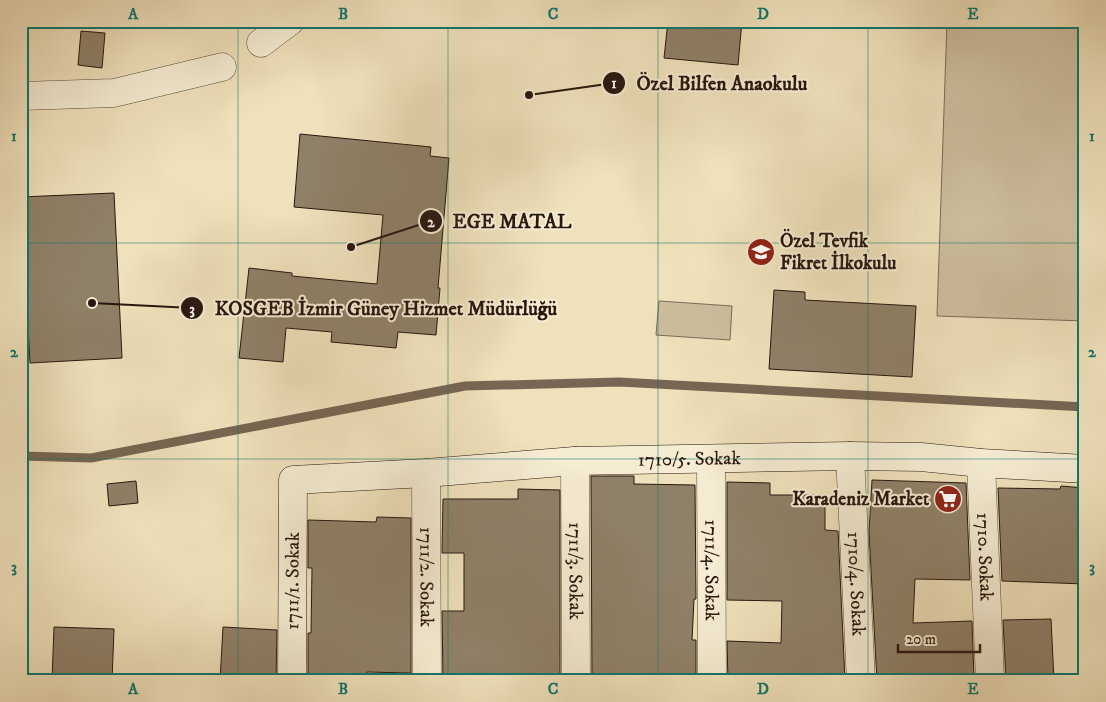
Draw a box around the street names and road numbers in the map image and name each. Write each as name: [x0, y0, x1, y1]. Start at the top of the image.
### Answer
street label: 1710/5. Sokak: [638, 446, 742, 471]
street label: 1710. Sokak: [972, 512, 998, 602]
street label: 1711/4. Sokak: [700, 519, 723, 621]
street label: 1711/3. Sokak: [564, 522, 587, 621]
street label: 1711/2. Sokak: [415, 527, 438, 628]
street label: 1711/1. Sokak: [281, 531, 304, 630]
street label: 1710/4. Sokak: [842, 531, 870, 637]

